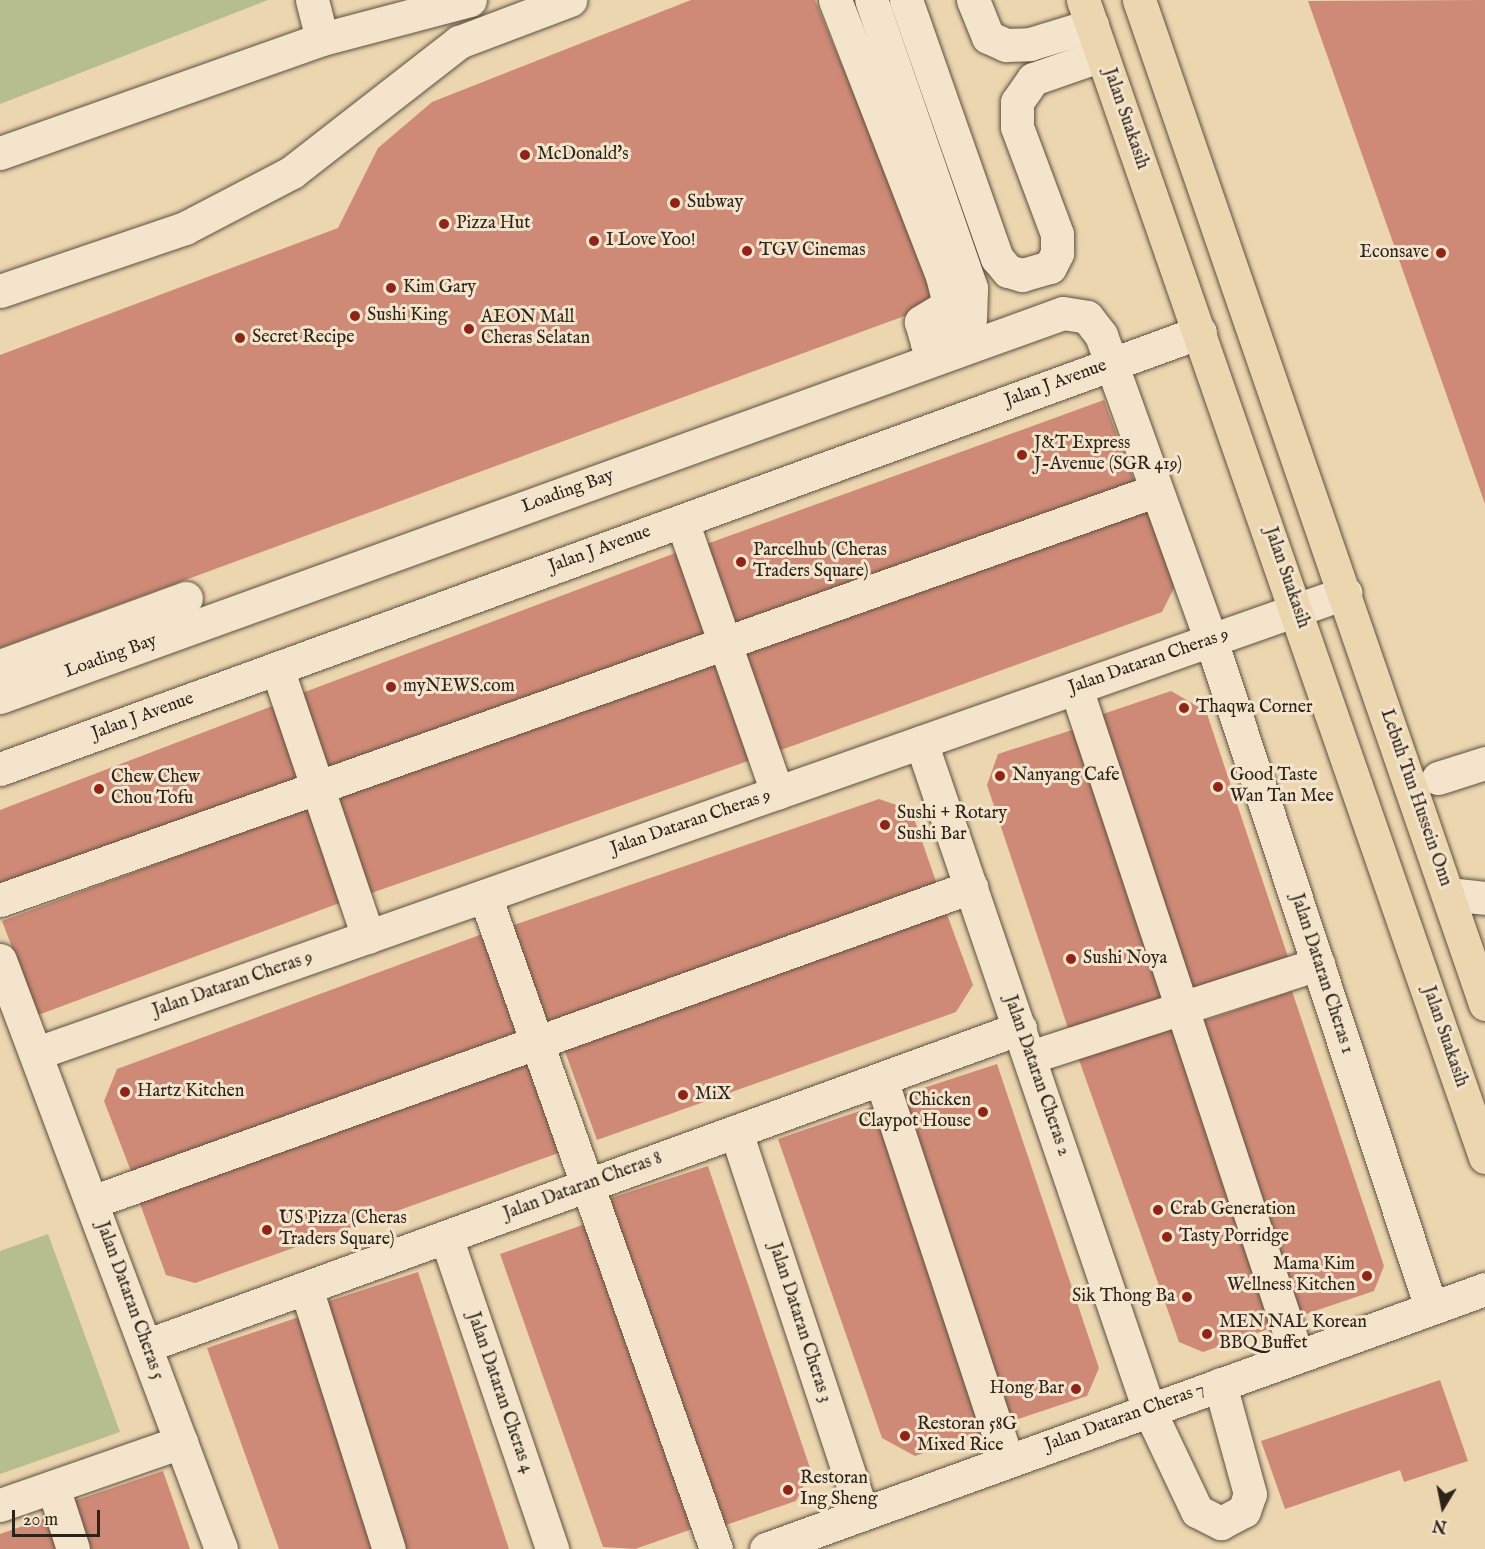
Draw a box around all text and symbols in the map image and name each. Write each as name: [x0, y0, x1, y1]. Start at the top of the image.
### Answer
street label: Jalan Suakasih: [1098, 66, 1152, 172]
place label: McDonald's: [537, 144, 629, 166]
marker: McDonald's: [518, 148, 532, 162]
place label: Subway: [687, 192, 743, 214]
marker: Subway: [668, 196, 682, 210]
place label: Pizza Hut: [456, 213, 530, 235]
marker: Pizza Hut: [437, 217, 451, 231]
place label: I Love Yoo!: [606, 230, 696, 252]
marker: I Love Yoo!: [587, 234, 601, 248]
place label: TGV Cinemas: [759, 240, 865, 262]
place label: Econsave: [1360, 242, 1429, 264]
marker: TGV Cinemas: [740, 244, 754, 258]
marker: Econsave: [1434, 246, 1448, 260]
place label: Kim Gary: [403, 277, 476, 299]
marker: Kim Gary: [384, 281, 398, 295]
place label: Sushi King: [367, 305, 447, 327]
place label: AEON Mall Cheras Selatan: [481, 308, 590, 350]
marker: Sushi King: [348, 309, 362, 323]
marker: AEON Mall Cheras Selatan: [462, 322, 476, 336]
place label: Secret Recipe: [252, 327, 355, 349]
marker: Secret Recipe: [233, 331, 247, 345]
street label: Jalan J Avenue: [1002, 356, 1110, 412]
place label: J&T Express J-Avenue (SGR 419): [1034, 434, 1182, 476]
marker: J&T Express J-Avenue (SGR 419): [1015, 448, 1029, 462]
street label: Loading Bay: [519, 465, 617, 519]
street label: Jalan J Avenue: [546, 522, 654, 578]
street label: Jalan Suakasih: [1259, 525, 1313, 631]
place label: Parcelhub (Cheras Traders Square): [753, 541, 887, 584]
marker: Parcelhub (Cheras Traders Square): [734, 555, 748, 569]
street label: Jalan Dataran Cheras 9: [1066, 624, 1232, 700]
street label: Loading Bay: [62, 630, 160, 684]
place label: myNEWS.com: [403, 676, 515, 698]
marker: myNEWS.com: [384, 680, 398, 694]
street label: Jalan J Avenue: [89, 689, 197, 745]
place label: Thaqwa Corner: [1196, 697, 1313, 719]
marker: Thaqwa Corner: [1177, 701, 1191, 715]
street label: Lebuh Tun Hussein Onn: [1375, 707, 1455, 889]
place label: Nanyang Cafe: [1012, 765, 1119, 787]
place label: Good Taste Wan Tan Mee: [1230, 766, 1334, 808]
place label: Chew Chew Chou Tofu: [111, 768, 200, 810]
marker: Nanyang Cafe: [993, 769, 1007, 783]
marker: Good Taste Wan Tan Mee: [1211, 780, 1225, 794]
marker: Chew Chew Chou Tofu: [92, 782, 106, 796]
street label: Jalan Dataran Cheras 9: [608, 785, 774, 861]
place label: Sushi + Rotary Sushi Bar: [897, 804, 1007, 846]
marker: Sushi + Rotary Sushi Bar: [878, 818, 892, 832]
street label: Jalan Dataran Cheras 1: [1285, 891, 1357, 1057]
street label: Jalan Dataran Cheras 9: [150, 947, 316, 1023]
place label: Sushi Noya: [1083, 948, 1167, 970]
marker: Sushi Noya: [1064, 952, 1078, 966]
street label: Jalan Suakasih: [1417, 984, 1471, 1090]
street label: Jalan Dataran Cheras 2: [998, 993, 1074, 1159]
place label: Hartz Kitchen: [137, 1081, 244, 1103]
place label: MiX: [695, 1084, 731, 1106]
marker: Hartz Kitchen: [118, 1085, 132, 1099]
marker: MiX: [676, 1088, 690, 1102]
place label: Chicken Claypot House: [858, 1091, 971, 1134]
marker: Chicken Claypot House: [976, 1105, 990, 1119]
street label: Jalan Dataran Cheras 8: [501, 1148, 665, 1226]
place label: Crab Generation: [1170, 1199, 1296, 1221]
marker: Crab Generation: [1151, 1203, 1165, 1217]
place label: US Pizza (Cheras Traders Square): [279, 1209, 407, 1252]
street label: Jalan Dataran Cheras 5: [90, 1219, 168, 1383]
marker: US Pizza (Cheras Traders Square): [260, 1223, 274, 1237]
place label: Tasty Porridge: [1179, 1226, 1289, 1248]
marker: Tasty Porridge: [1160, 1230, 1174, 1244]
street label: Jalan Dataran Cheras 3: [763, 1240, 835, 1406]
place label: Mama Kim Wellness Kitchen: [1227, 1255, 1355, 1298]
marker: Mama Kim Wellness Kitchen: [1360, 1269, 1374, 1283]
place label: Sik Thong Ba: [1072, 1286, 1175, 1308]
marker: Sik Thong Ba: [1180, 1290, 1194, 1304]
street label: Jalan Dataran Cheras 4: [461, 1310, 537, 1476]
place label: MEN NAL Korean BBQ Buffet: [1219, 1313, 1367, 1356]
marker: MEN NAL Korean BBQ Buffet: [1200, 1327, 1214, 1341]
place label: Hong Bar: [990, 1378, 1064, 1400]
street label: Jalan Dataran Cheras 7: [1042, 1379, 1208, 1457]
marker: Hong Bar: [1069, 1382, 1083, 1396]
place label: Restoran 58G Mixed Rice: [917, 1415, 1017, 1458]
marker: Restoran 58G Mixed Rice: [898, 1429, 912, 1443]
place label: Restoran Ing Sheng: [800, 1469, 877, 1512]
north arrow: [1413, 1477, 1473, 1537]
marker: Restoran Ing Sheng: [781, 1483, 795, 1497]
scale bar: [15, 1498, 104, 1536]
text: 20 m: [23, 1509, 58, 1532]
text: N: [1431, 1514, 1448, 1536]

